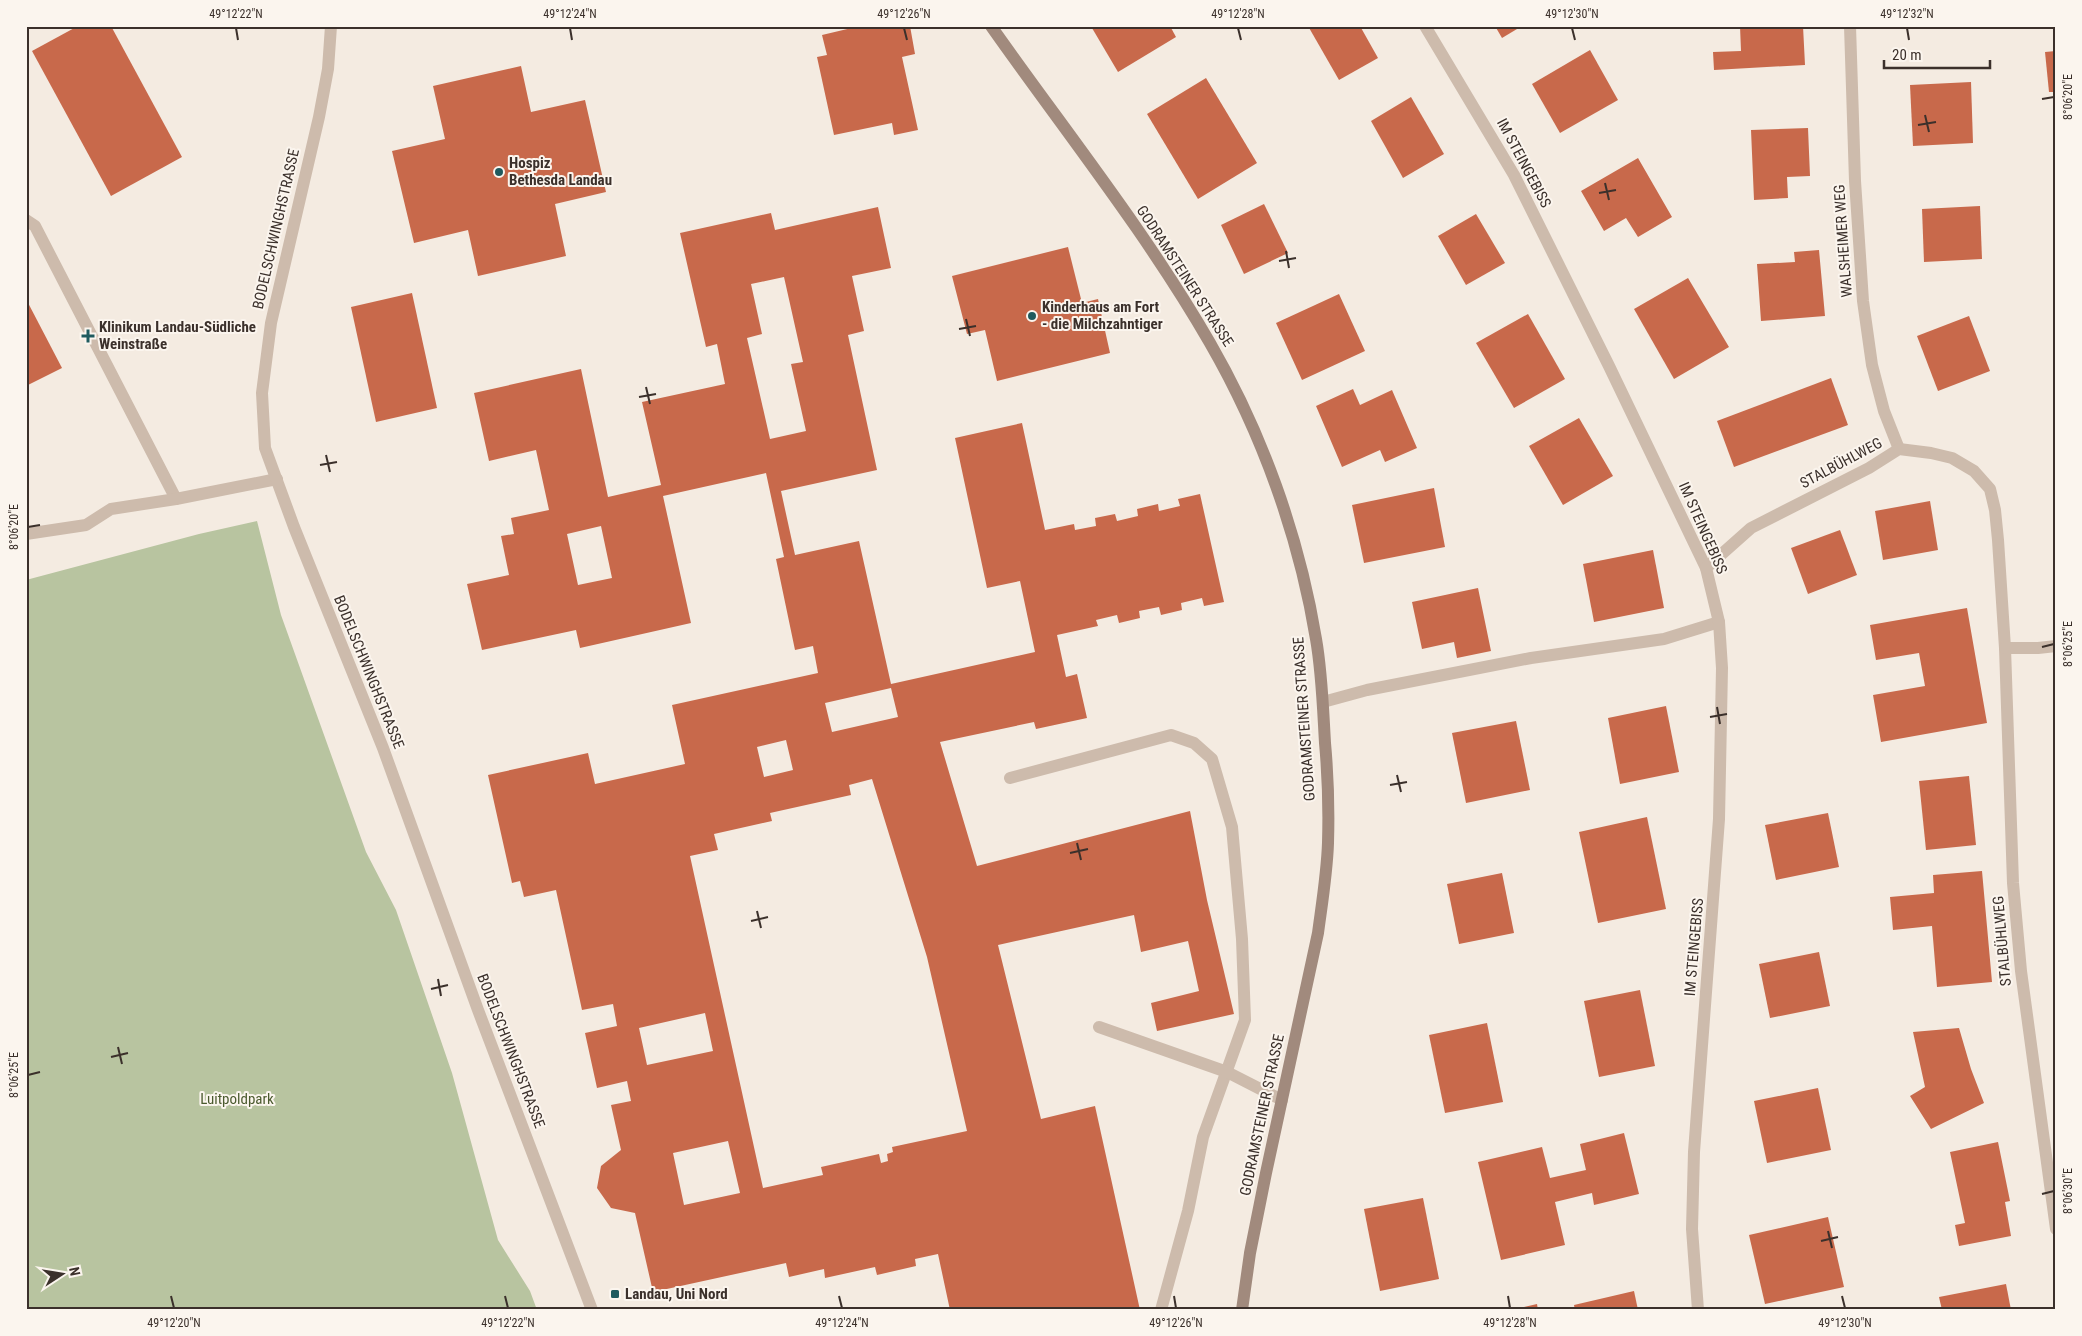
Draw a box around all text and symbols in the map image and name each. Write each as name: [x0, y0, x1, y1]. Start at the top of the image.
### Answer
text: 49°12'22"N: [209, 7, 263, 21]
text: 49°12'24"N: [543, 7, 597, 21]
text: 49°12'26"N: [877, 7, 931, 21]
text: 49°12'28"N: [1211, 7, 1265, 21]
text: 49°12'30"N: [1545, 7, 1599, 21]
text: 49°12'32"N: [1880, 7, 1934, 21]
scale bar: [1884, 38, 1991, 70]
text: 20 m: [1892, 46, 1922, 64]
text: 8°06'20"E: [2061, 74, 2075, 120]
street label: IM STEINGEBISS: [1493, 115, 1555, 211]
street label: BODELSCHWINGHSTRASSE: [249, 147, 303, 311]
place label: Hospiz Bethesda Landau: [509, 154, 612, 189]
marker: Hospiz Bethesda Landau: [493, 166, 505, 178]
street label: WALSHEIMER WEG: [1830, 184, 1856, 298]
street label: GODRAMSTEINER STRASSE: [1133, 202, 1237, 350]
place label: Kinderhaus am Fort - die Milchzahntiger: [1042, 298, 1163, 333]
marker: Kinderhaus am Fort - die Milchzahntiger: [1026, 310, 1038, 322]
place label: Klinikum Landau-Südliche Weinstraße: [99, 318, 256, 353]
marker: Klinikum Landau-Südliche Weinstraße: [81, 329, 95, 343]
street label: STALBÜHLWEG: [1797, 434, 1885, 492]
street label: IM STEINGEBISS: [1675, 479, 1731, 577]
text: 8°06'20"E: [7, 504, 21, 550]
street label: BODELSCHWINGHSTRASSE: [330, 593, 408, 751]
text: 8°06'25"E: [2061, 621, 2075, 667]
street label: GODRAMSTEINER STRASSE: [1289, 636, 1319, 802]
street label: STALBÜHLWEG: [1989, 895, 2015, 987]
street label: IM STEINGEBISS: [1681, 897, 1707, 997]
street label: BODELSCHWINGHSTRASSE: [473, 971, 549, 1131]
street label: GODRAMSTEINER STRASSE: [1236, 1033, 1288, 1197]
text: 8°06'25"E: [7, 1052, 21, 1098]
park label: Luitpoldpark: [200, 1090, 274, 1108]
text: 8°06'30"E: [2061, 1168, 2075, 1214]
north arrow: [38, 1248, 88, 1298]
text: N: [66, 1265, 83, 1277]
place label: Landau, Uni Nord: [625, 1285, 728, 1303]
marker: Landau, Uni Nord: [609, 1288, 621, 1300]
text: 49°12'20"N: [147, 1316, 201, 1330]
text: 49°12'22"N: [481, 1316, 535, 1330]
text: 49°12'24"N: [815, 1316, 869, 1330]
text: 49°12'26"N: [1149, 1316, 1203, 1330]
text: 49°12'28"N: [1483, 1316, 1537, 1330]
text: 49°12'30"N: [1818, 1316, 1872, 1330]

